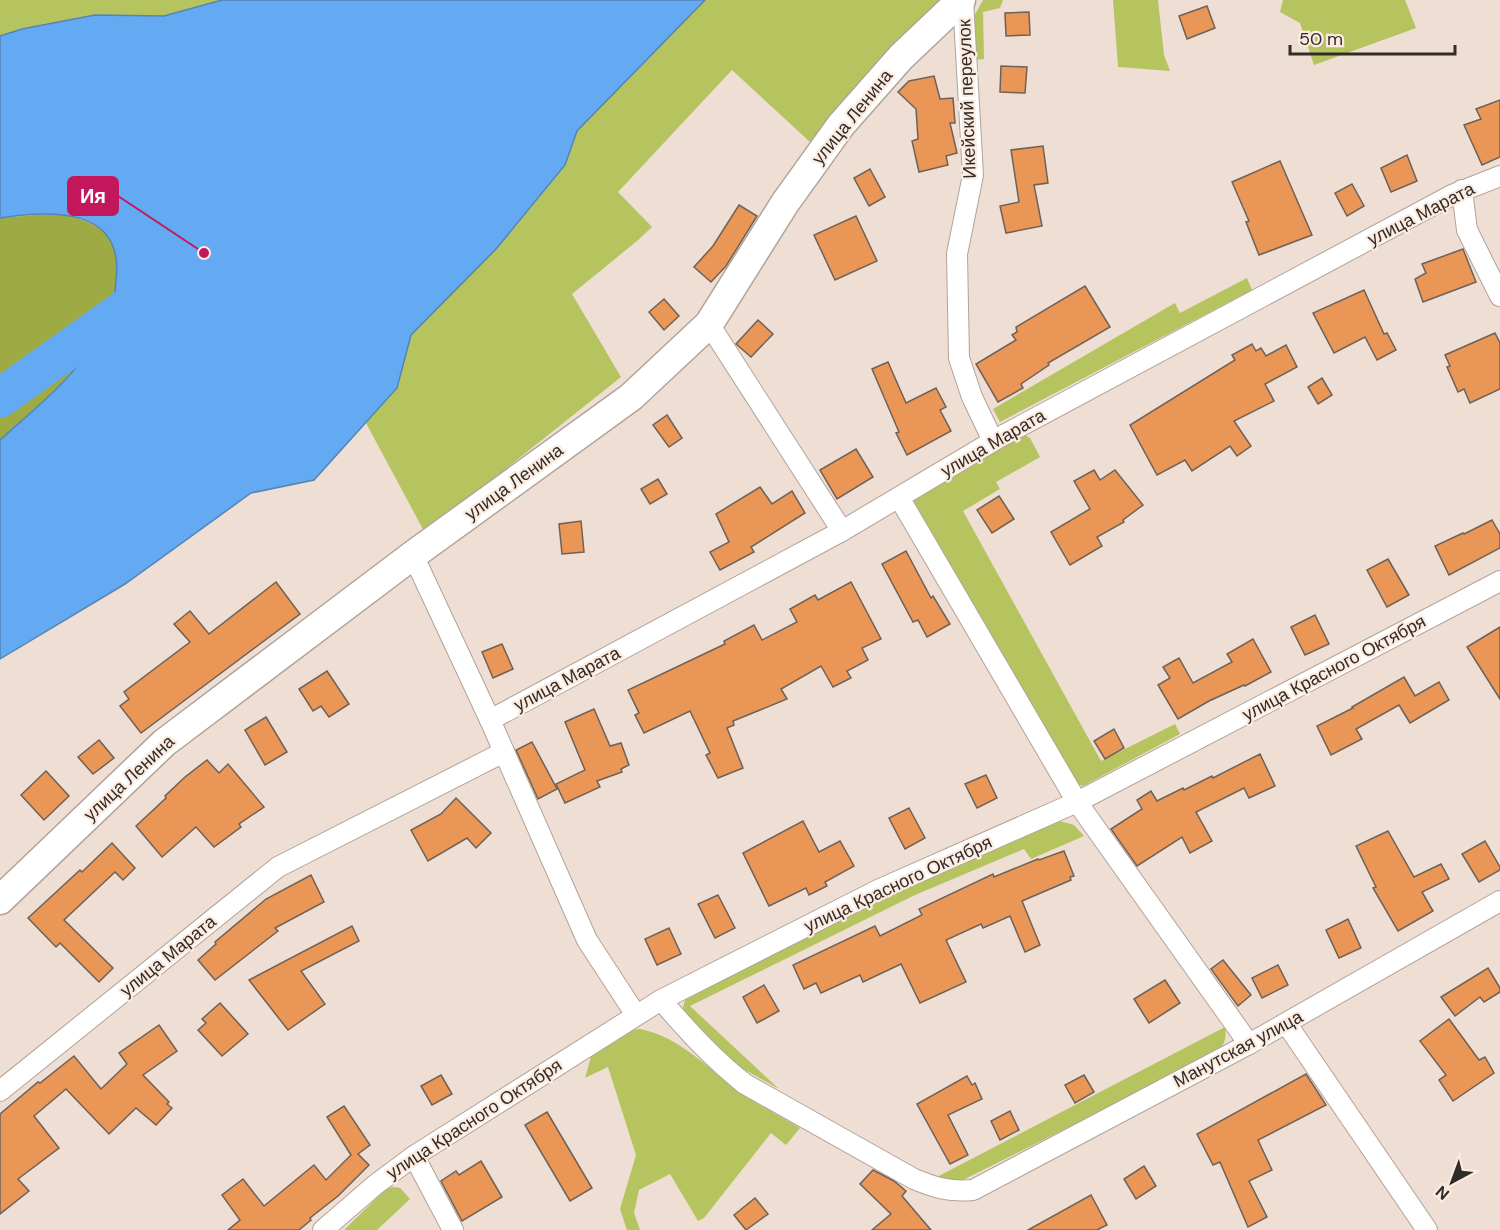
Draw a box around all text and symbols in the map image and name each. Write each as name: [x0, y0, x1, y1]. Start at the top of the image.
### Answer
scale bar: [1290, 18, 1455, 56]
street label: Икейский переулок: [952, 19, 982, 179]
text: 50 m: [1299, 27, 1343, 51]
street label: улица Ленина: [806, 64, 898, 170]
street label: улица Марата: [1363, 176, 1480, 251]
callout: Ия: [68, 177, 118, 215]
text: Ия: [80, 183, 106, 209]
street label: улица Марата: [936, 403, 1051, 483]
street label: улица Ленина: [460, 438, 569, 526]
street label: улица Красного Октября: [1238, 609, 1430, 727]
street label: улица Марата: [510, 640, 625, 717]
street label: улица Ленина: [78, 729, 180, 826]
street label: улица Красного Октября: [800, 830, 996, 938]
street label: улица Марата: [115, 909, 222, 1002]
street label: Манутская улица: [1169, 1004, 1308, 1093]
street label: улица Красного Октября: [382, 1053, 566, 1185]
north arrow: [1422, 1152, 1482, 1212]
text: N: [1431, 1181, 1454, 1205]

